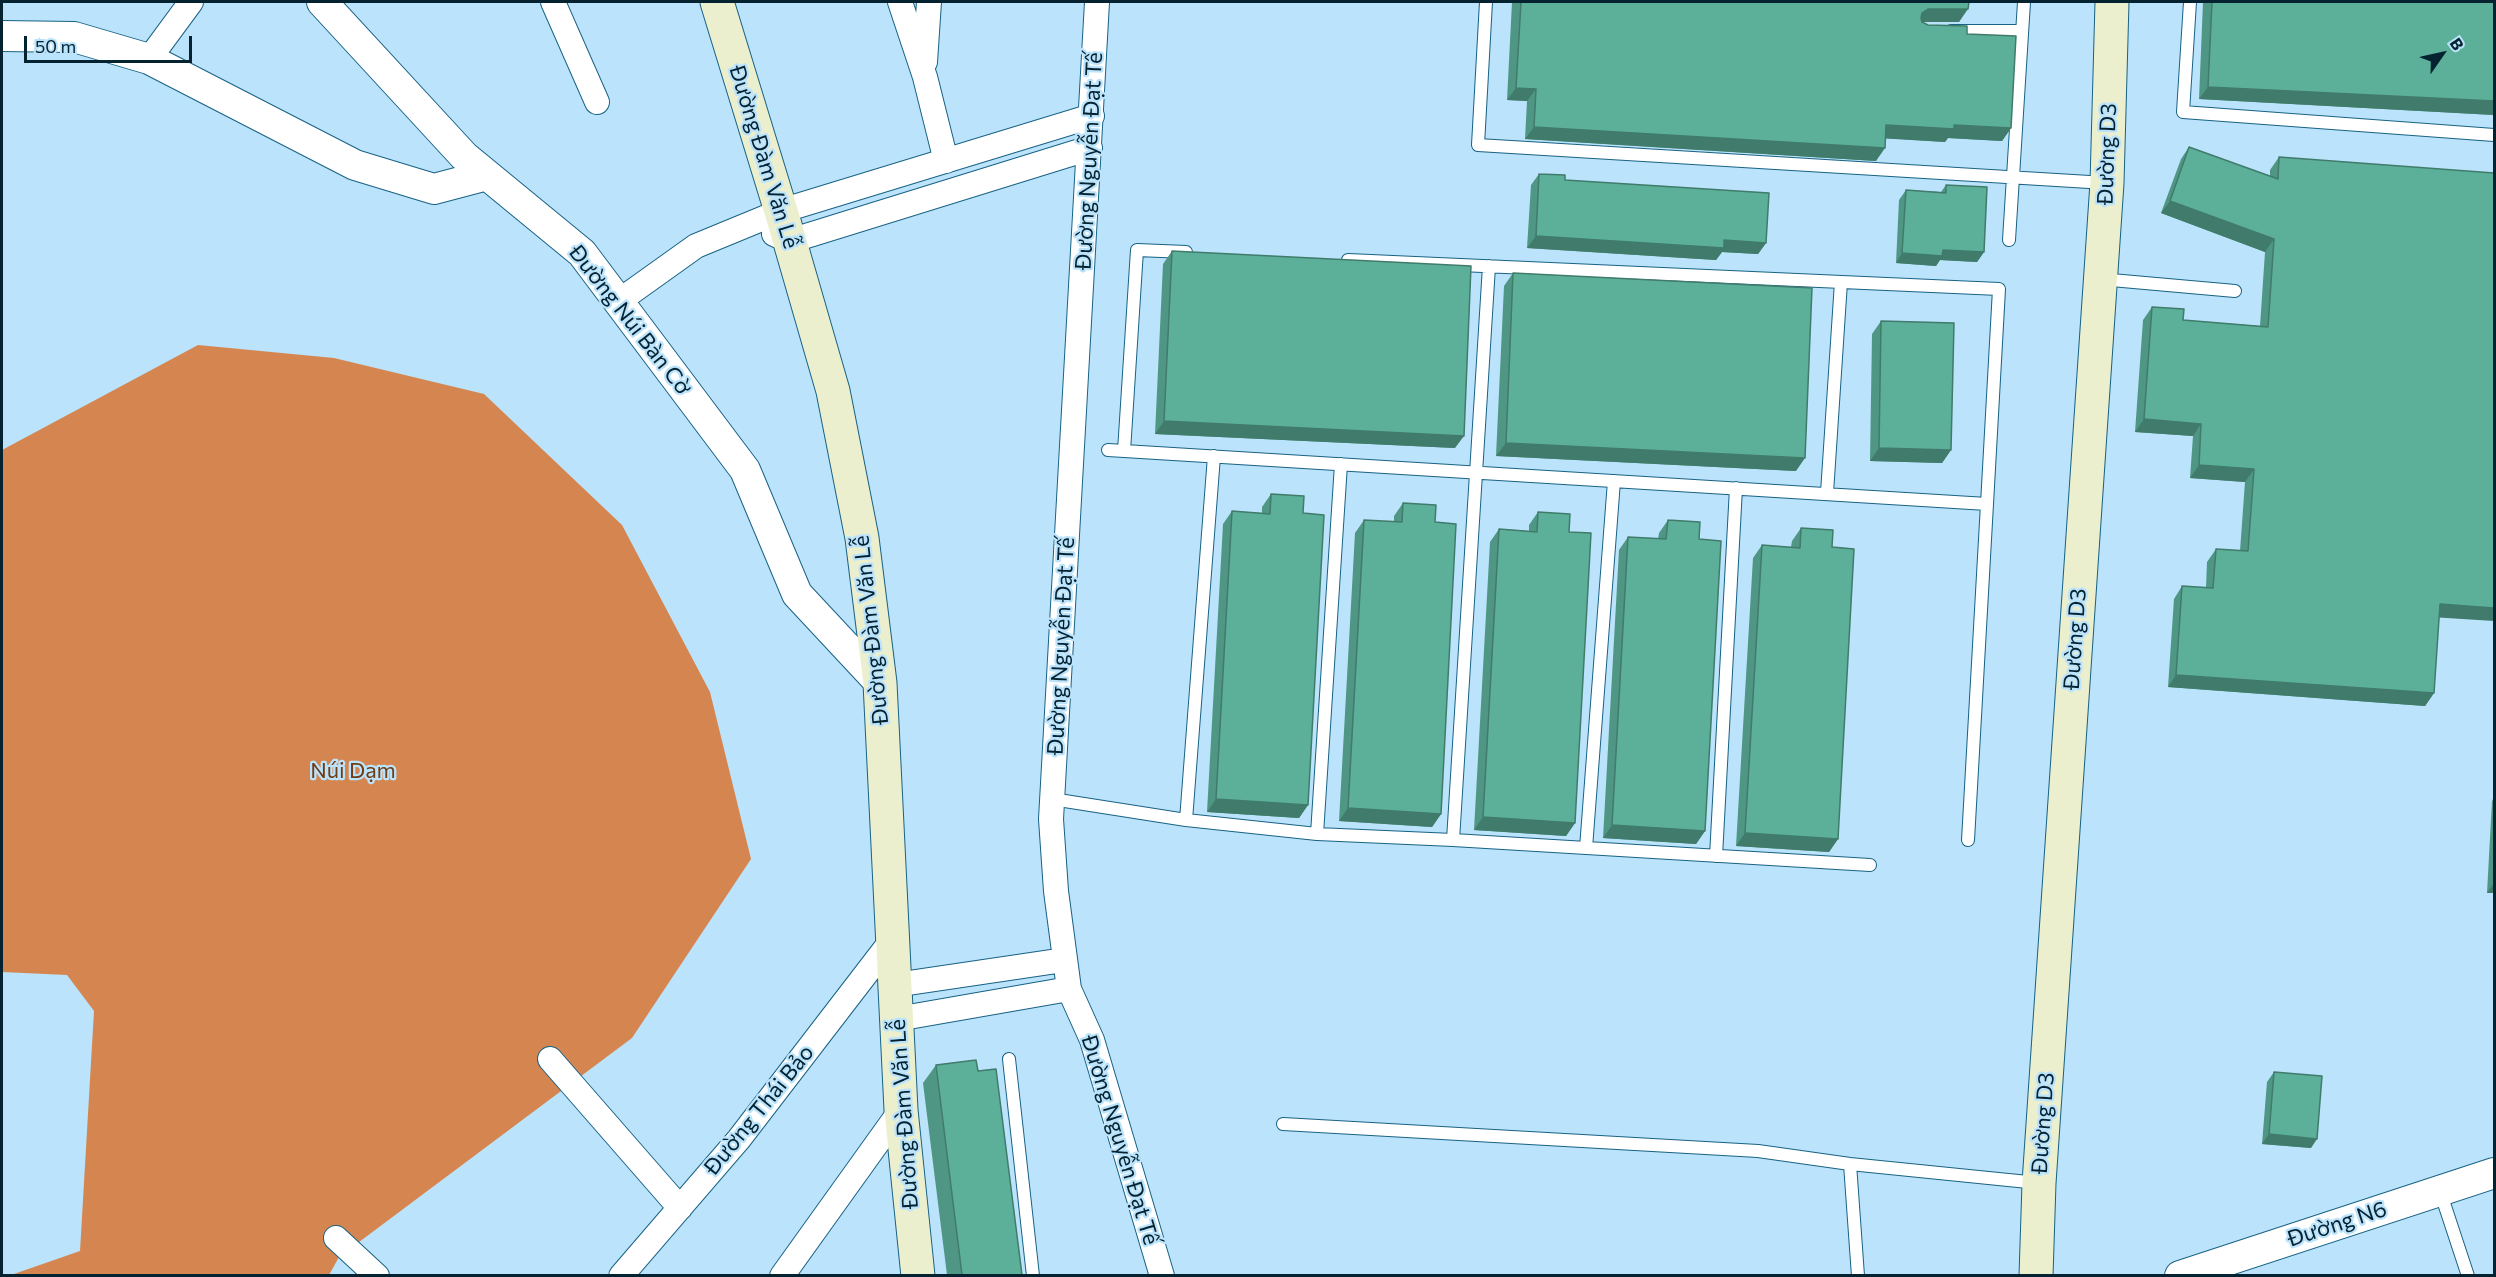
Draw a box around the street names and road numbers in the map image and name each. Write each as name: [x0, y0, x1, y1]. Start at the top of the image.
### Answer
street label: Đường Nguyễn Đạt Tế: [1070, 52, 1108, 270]
street label: Đường Đàm Văn Lễ: [724, 62, 804, 252]
street label: Đường D3: [2092, 103, 2122, 205]
street label: Đường Núi Bàn Cờ: [563, 240, 697, 400]
street label: Đường Đàm Văn Lễ: [848, 534, 894, 726]
street label: Đường Nguyễn Đạt Tế: [1042, 537, 1080, 755]
street label: Đường D3: [2058, 587, 2092, 691]
street label: Đường Đàm Văn Lễ: [884, 1018, 924, 1210]
street label: Đường Nguyễn Đạt Tế: [1076, 1032, 1164, 1248]
street label: Đường Thái Bảo: [699, 1040, 819, 1180]
street label: Đường D3: [2026, 1071, 2060, 1175]
street label: Đường N6: [2284, 1196, 2390, 1252]

